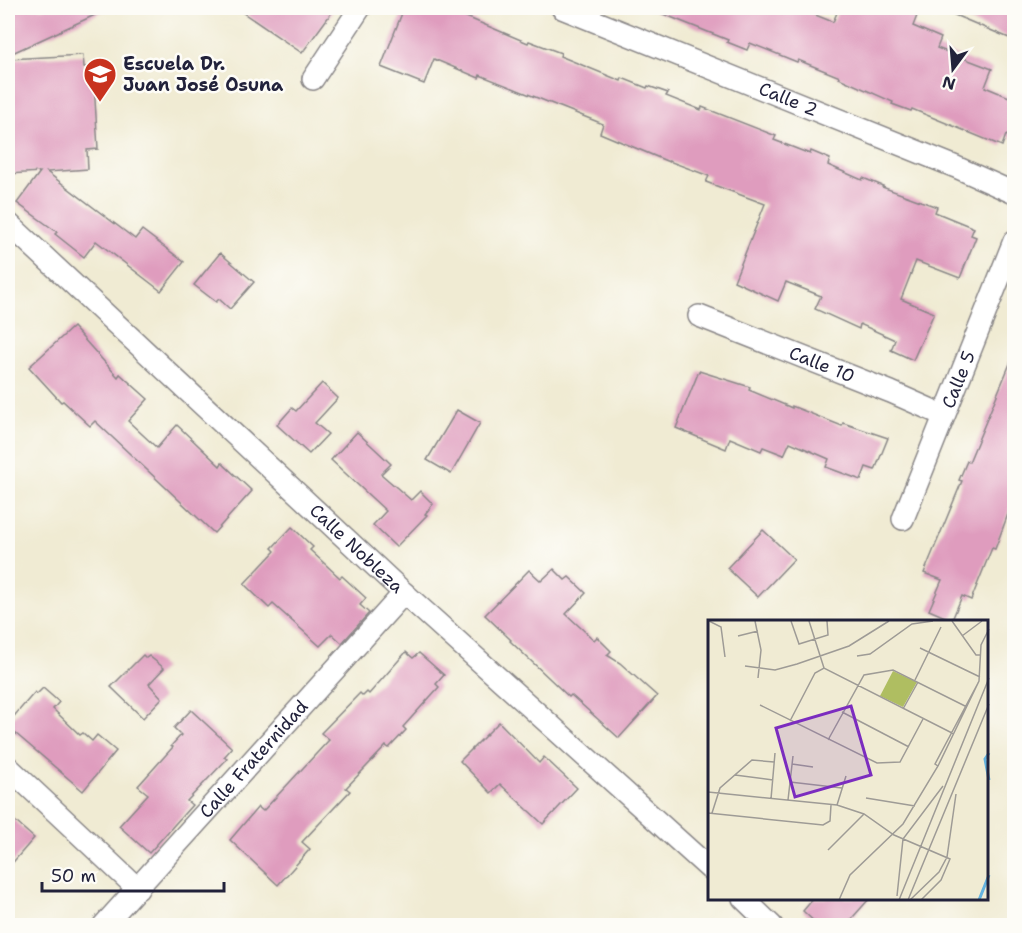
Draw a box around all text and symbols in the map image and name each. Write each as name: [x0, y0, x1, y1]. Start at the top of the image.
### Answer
north arrow: [923, 39, 983, 99]
place label: Escuela Dr. Juan José Osuna: [123, 52, 284, 97]
school or university icon: Escuela Dr. Juan José Osuna: [82, 56, 118, 103]
text: N: [940, 71, 958, 95]
street label: Calle 2: [755, 77, 821, 122]
street label: Calle 10: [785, 341, 858, 388]
street label: Calle 5: [936, 347, 981, 412]
street label: Calle Nobleza: [304, 499, 409, 599]
inset map: [708, 620, 989, 900]
street label: Calle Fraternidad: [194, 695, 313, 823]
scale bar: [42, 855, 224, 893]
text: 50 m: [51, 864, 96, 888]

